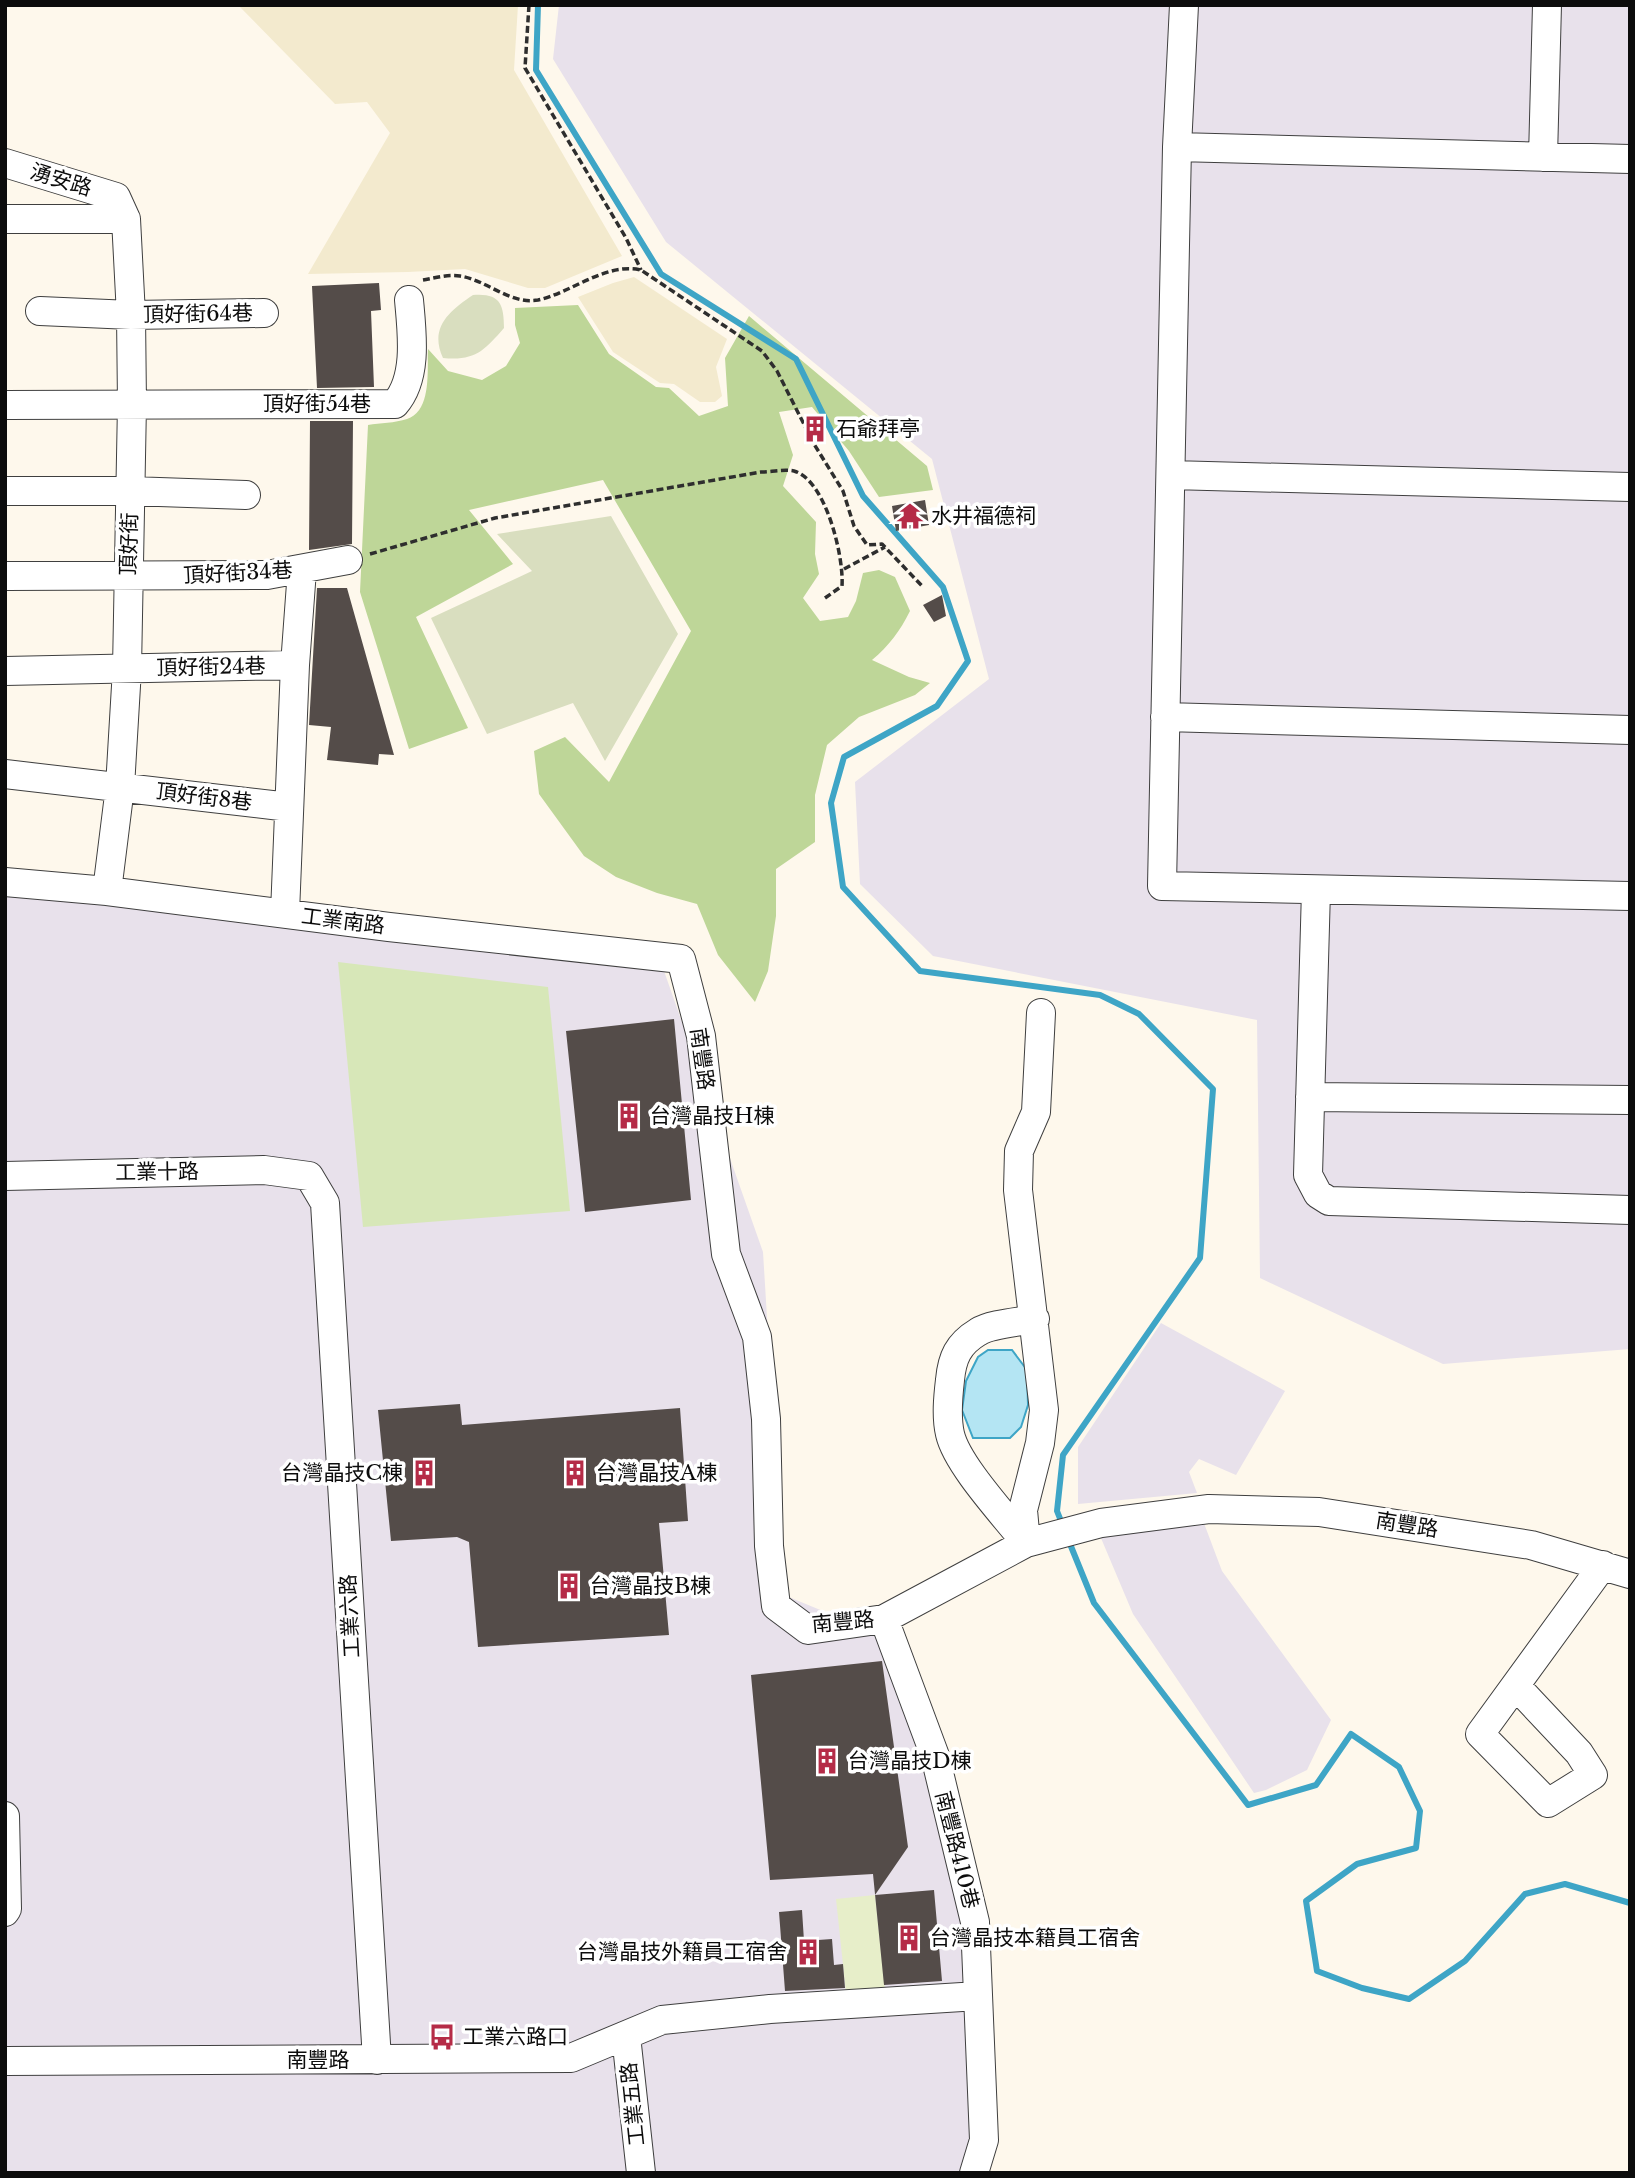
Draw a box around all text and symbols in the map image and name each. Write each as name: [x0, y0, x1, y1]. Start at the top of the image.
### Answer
street label: 湧安路: [27, 158, 95, 202]
street label: 頂好街64巷: [143, 300, 253, 328]
street label: 頂好街54巷: [263, 391, 371, 417]
building icon: 石爺拜亭: [800, 414, 830, 444]
place label: 石爺拜亭: [836, 416, 920, 442]
temple icon: 水井福德祠: [895, 501, 925, 531]
place label: 水井福德祠: [931, 503, 1036, 529]
street label: 頂好街: [115, 512, 143, 576]
street label: 頂好街34巷: [183, 557, 293, 589]
street label: 頂好街24巷: [156, 653, 266, 681]
street label: 頂好街8巷: [154, 778, 254, 816]
street label: 工業南路: [300, 903, 386, 939]
street label: 南豐路: [685, 1026, 719, 1092]
building icon: 台灣晶技H棟: [614, 1101, 644, 1131]
place label: 台灣晶技H棟: [650, 1103, 774, 1129]
street label: 工業十路: [115, 1158, 199, 1186]
building icon: 台灣晶技C棟: [409, 1458, 439, 1488]
building icon: 台灣晶技A棟: [560, 1458, 590, 1488]
place label: 台灣晶技C棟: [281, 1460, 403, 1486]
place label: 台灣晶技A棟: [596, 1460, 717, 1486]
street label: 南豐路: [1374, 1507, 1440, 1543]
building icon: 台灣晶技B棟: [554, 1571, 584, 1601]
street label: 工業六路: [335, 1573, 365, 1659]
place label: 台灣晶技B棟: [590, 1573, 711, 1599]
street label: 南豐路: [810, 1606, 876, 1638]
building icon: 台灣晶技D棟: [812, 1746, 842, 1776]
place label: 台灣晶技D棟: [848, 1748, 972, 1774]
street label: 南豐路410巷: [930, 1788, 984, 1912]
building icon: 台灣晶技本籍員工宿舍: [894, 1923, 924, 1953]
place label: 台灣晶技本籍員工宿舍: [930, 1925, 1140, 1951]
building icon: 台灣晶技外籍員工宿舍: [793, 1937, 823, 1967]
place label: 台灣晶技外籍員工宿舍: [577, 1939, 787, 1965]
bus stop icon: 工業六路口: [427, 2022, 457, 2052]
place label: 工業六路口: [463, 2024, 568, 2050]
street label: 南豐路: [287, 2047, 350, 2073]
street label: 工業五路: [616, 2061, 650, 2147]

